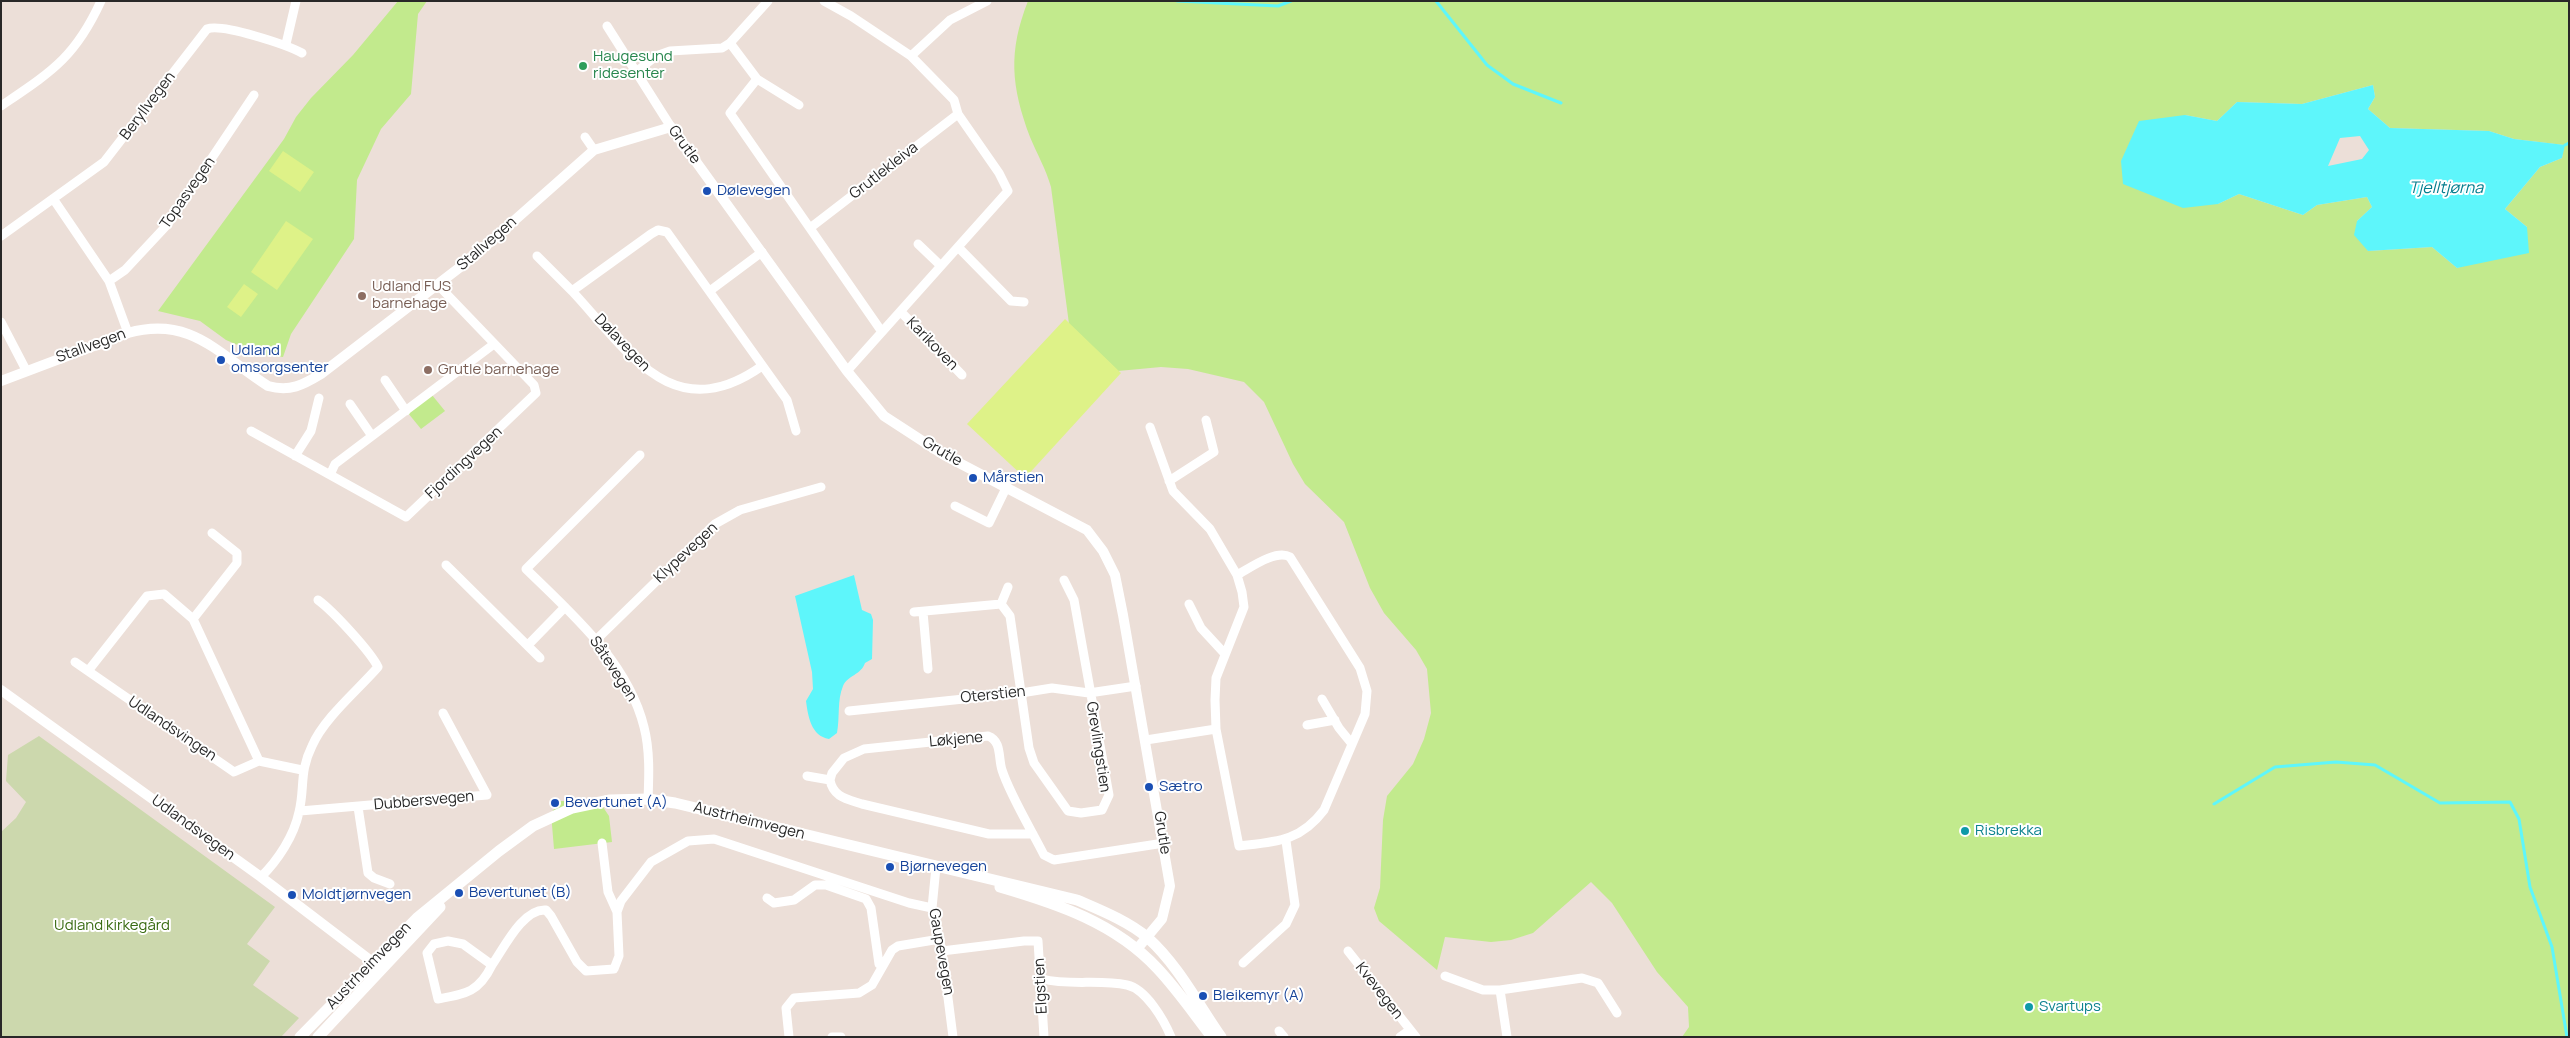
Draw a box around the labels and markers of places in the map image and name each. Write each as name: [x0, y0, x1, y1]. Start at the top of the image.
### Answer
place label: Haugesund ridesenter: [593, 48, 673, 83]
marker: Haugesund ridesenter: [577, 60, 589, 72]
place label: Dølevegen: [717, 182, 790, 200]
marker: Dølevegen: [701, 185, 713, 197]
place label: Udland FUS barnehage: [372, 278, 451, 313]
marker: Udland FUS barnehage: [356, 290, 368, 302]
place label: Udland omsorgsenter: [231, 342, 329, 377]
marker: Udland omsorgsenter: [215, 354, 227, 366]
place label: Grutle barnehage: [438, 361, 559, 379]
marker: Grutle barnehage: [422, 364, 434, 376]
place label: Mårstien: [983, 469, 1044, 487]
marker: Mårstien: [967, 472, 979, 484]
place label: Sætro: [1159, 778, 1203, 796]
marker: Sætro: [1143, 781, 1155, 793]
place label: Bevertunet (A): [565, 794, 668, 812]
marker: Bevertunet (A): [549, 797, 561, 809]
place label: Risbrekka: [1975, 822, 2042, 840]
marker: Risbrekka: [1959, 825, 1971, 837]
place label: Bjørnevegen: [900, 858, 987, 876]
marker: Bjørnevegen: [884, 861, 896, 873]
place label: Bevertunet (B): [469, 884, 572, 902]
place label: Moldtjørnvegen: [302, 886, 411, 904]
marker: Bevertunet (B): [453, 887, 465, 899]
marker: Moldtjørnvegen: [286, 889, 298, 901]
place label: Bleikemyr (A): [1213, 987, 1305, 1005]
marker: Bleikemyr (A): [1197, 990, 1209, 1002]
place label: Svartups: [2039, 998, 2101, 1016]
marker: Svartups: [2023, 1001, 2035, 1013]

